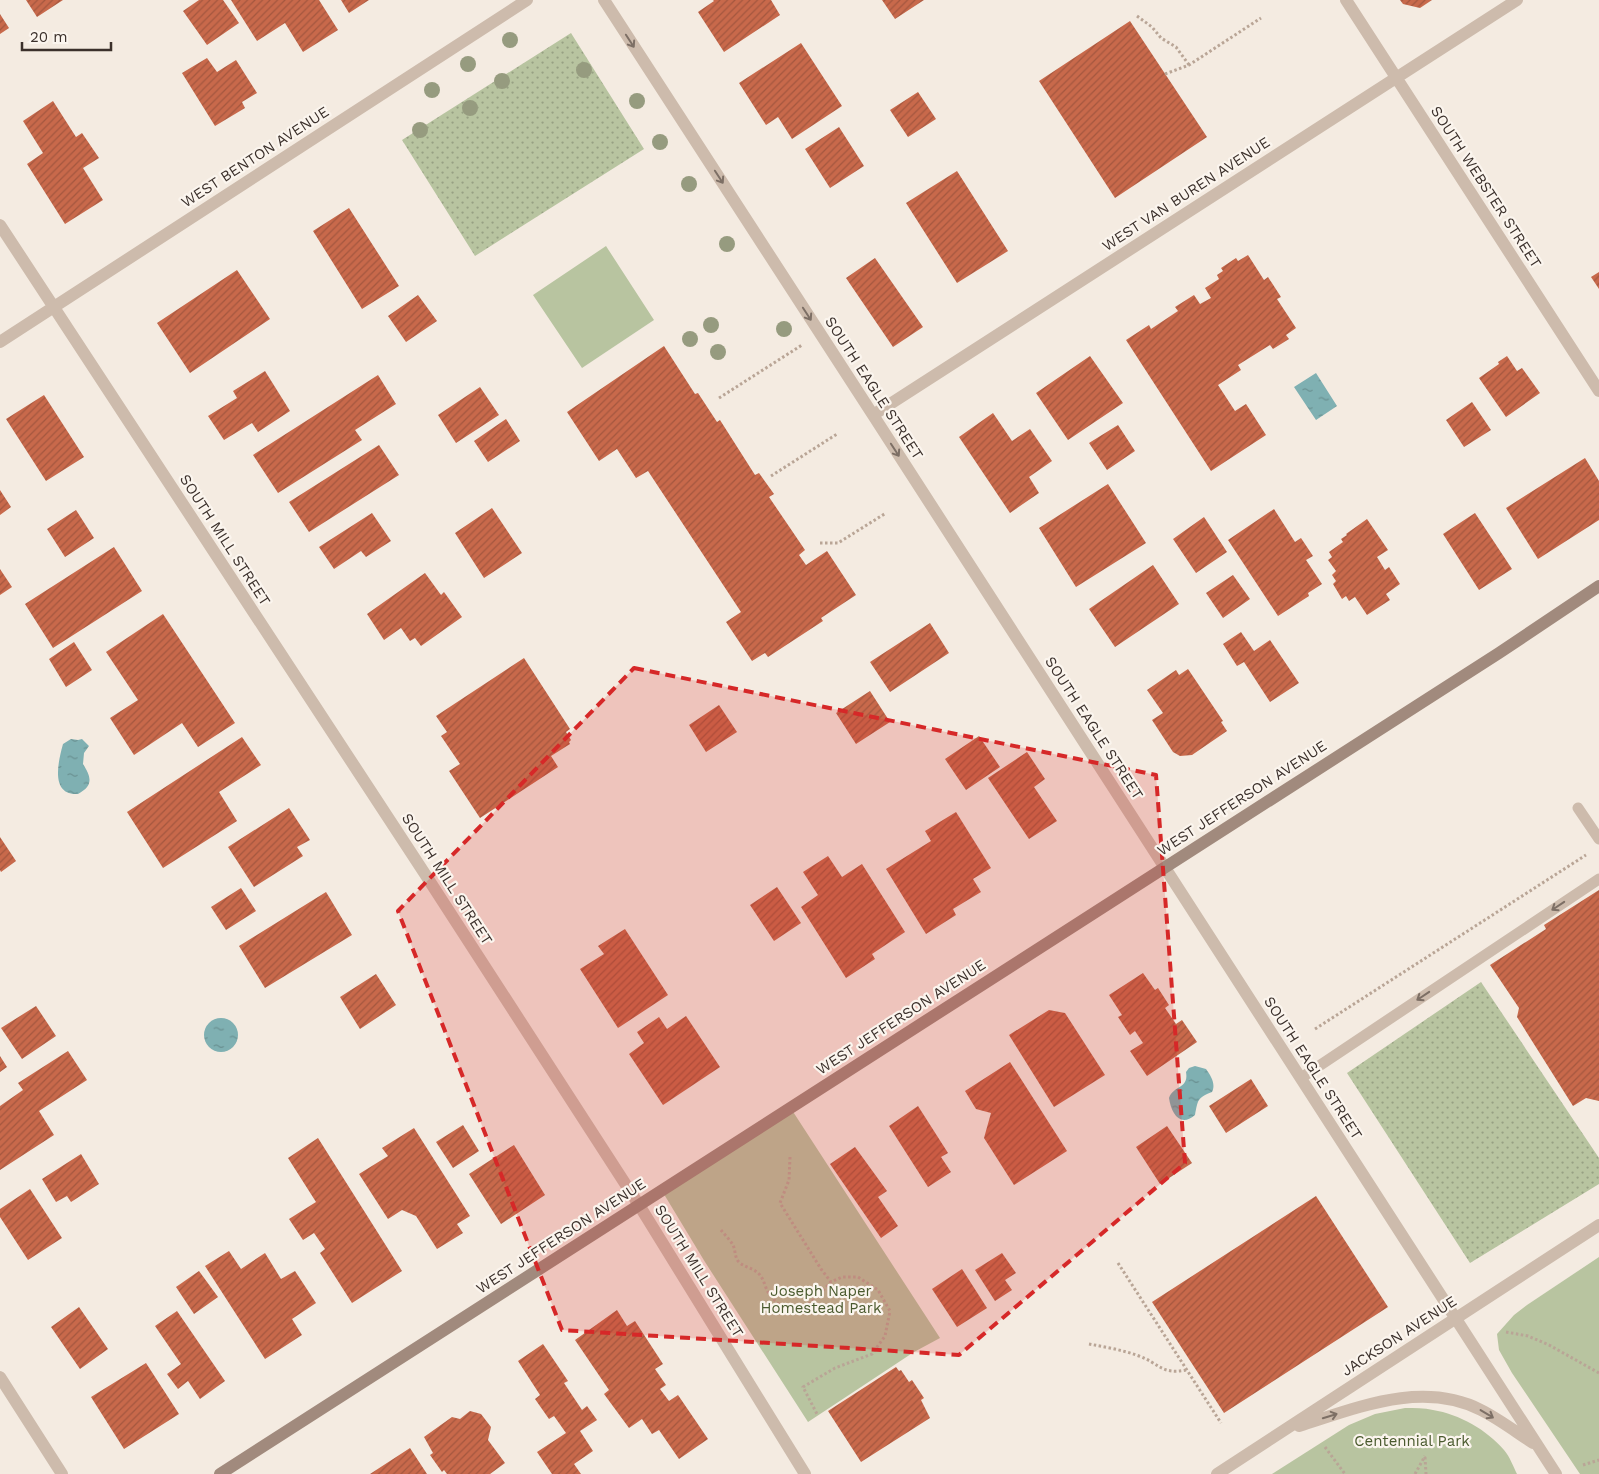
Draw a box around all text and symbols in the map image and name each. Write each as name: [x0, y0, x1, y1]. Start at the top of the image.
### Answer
scale bar: [22, 20, 111, 52]
text: 20 m: [30, 28, 68, 46]
one-way arrow: [625, 34, 635, 48]
street label: WEST BENTON AVENUE: [178, 103, 332, 211]
street label: SOUTH WEBSTER STREET: [1427, 103, 1545, 271]
street label: WEST VAN BUREN AVENUE: [1099, 133, 1273, 255]
one-way arrow: [714, 170, 724, 184]
one-way arrow: [802, 306, 812, 320]
street label: SOUTH EAGLE STREET: [821, 313, 927, 463]
one-way arrow: [890, 443, 900, 457]
street label: SOUTH MILL STREET: [176, 471, 274, 609]
street label: SOUTH EAGLE STREET: [1041, 653, 1147, 803]
street label: WEST JEFFERSON AVENUE: [1154, 736, 1330, 860]
street label: SOUTH MILL STREET: [398, 810, 496, 948]
one-way arrow: [1552, 901, 1566, 911]
street label: WEST JEFFERSON AVENUE: [813, 955, 989, 1079]
one-way arrow: [1417, 991, 1431, 1001]
street label: SOUTH EAGLE STREET: [1260, 993, 1366, 1143]
street label: WEST JEFFERSON AVENUE: [473, 1174, 649, 1298]
street label: SOUTH MILL STREET: [651, 1201, 747, 1341]
park label: Joseph Naper Homestead Park: [761, 1282, 882, 1317]
street label: JACKSON AVENUE: [1338, 1292, 1460, 1380]
one-way arrow: [1480, 1409, 1494, 1419]
one-way arrow: [1322, 1411, 1338, 1421]
park label: Centennial Park: [1354, 1432, 1470, 1450]

